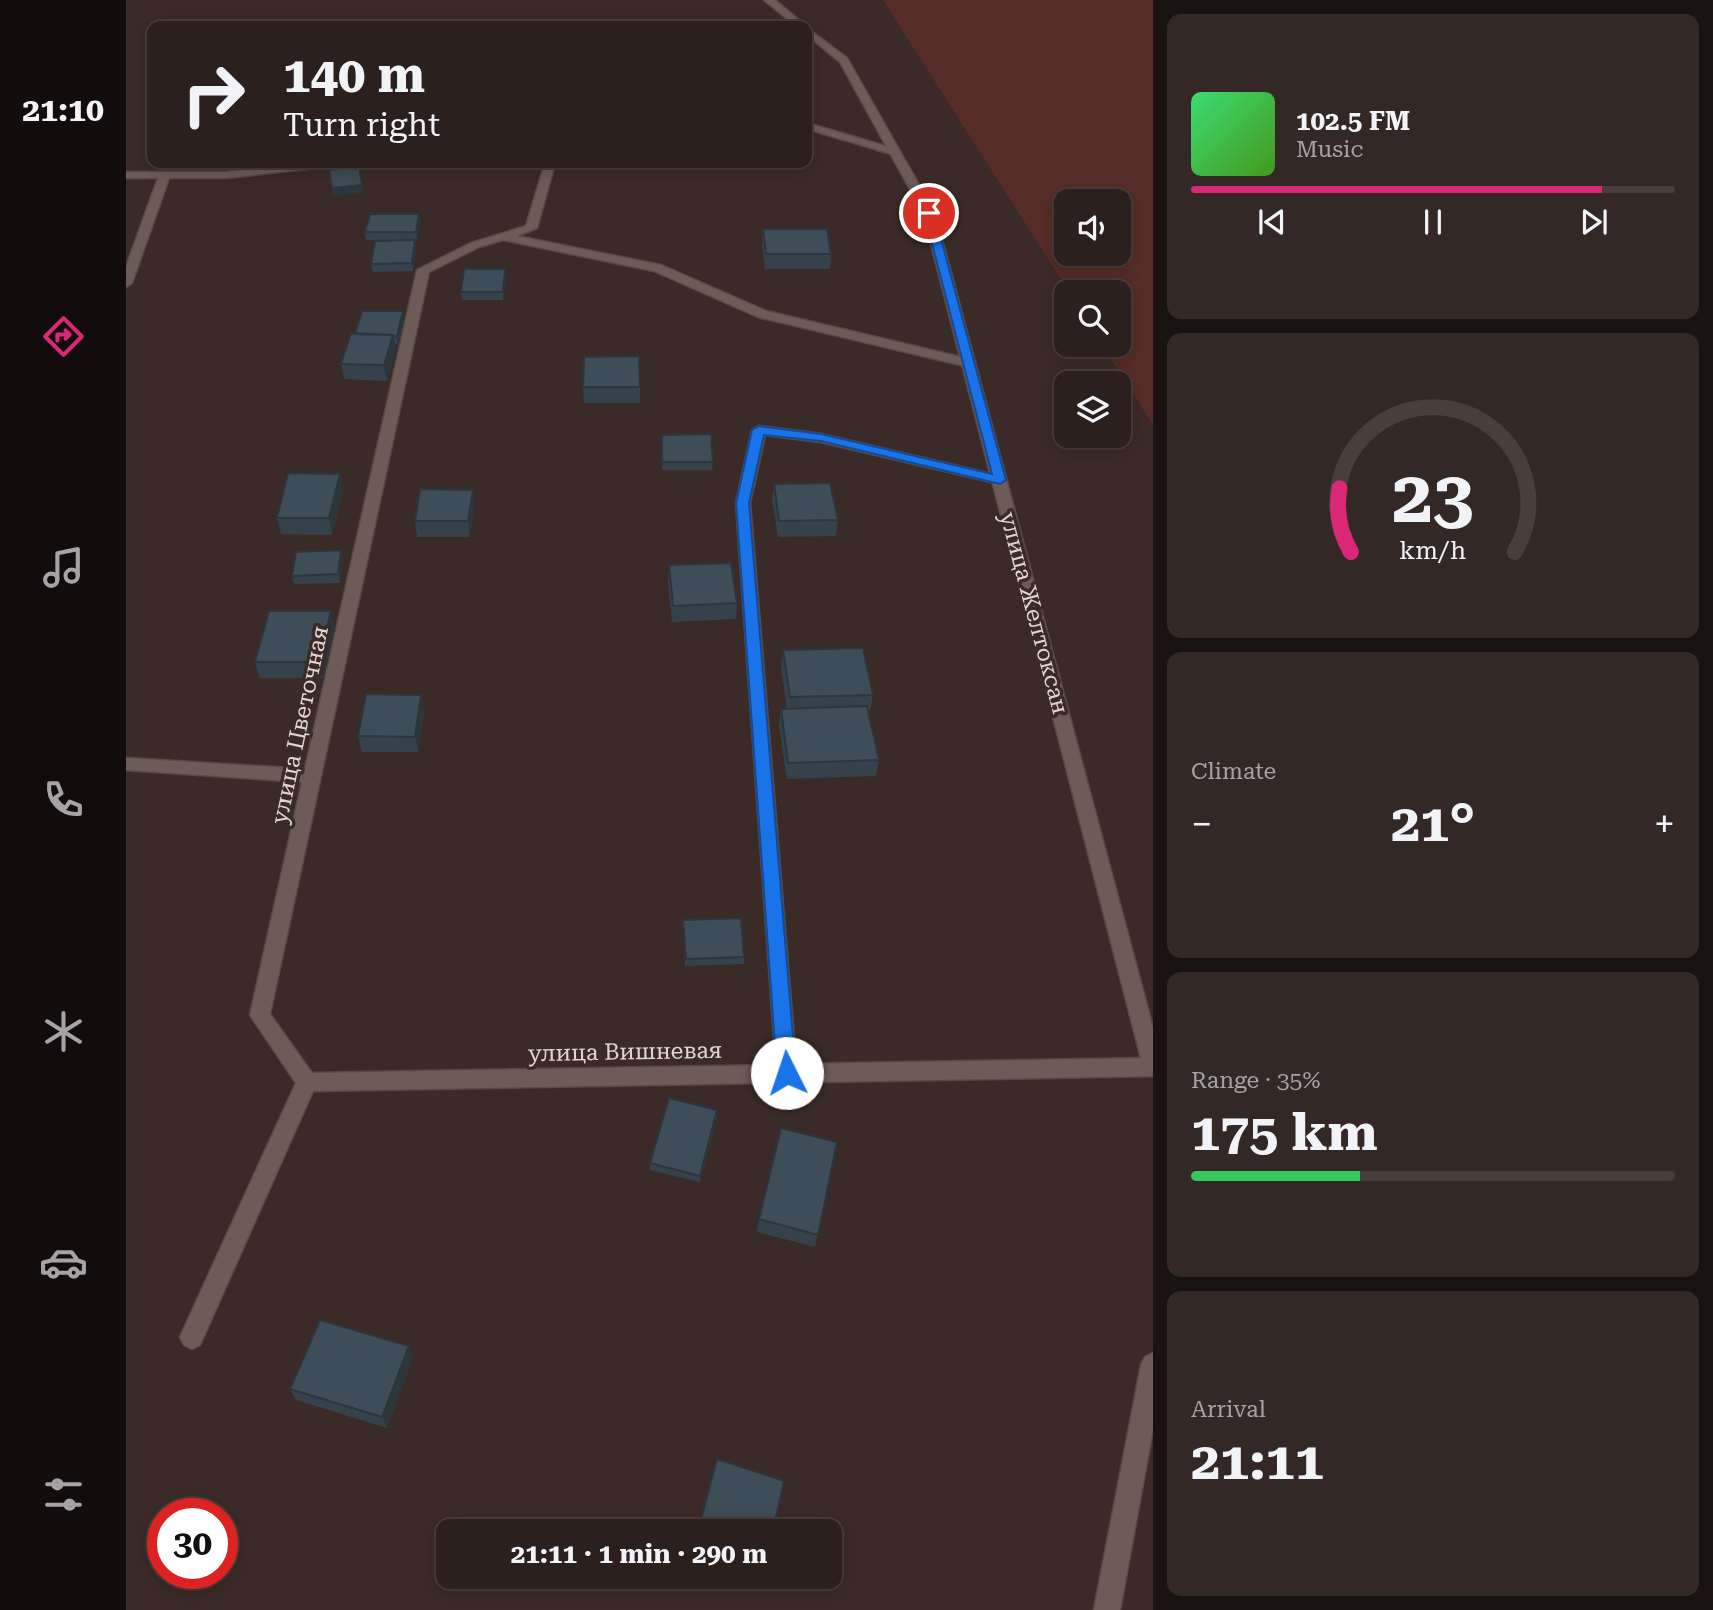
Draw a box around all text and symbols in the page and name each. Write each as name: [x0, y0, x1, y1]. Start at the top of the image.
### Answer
text: 140 m: [283, 47, 425, 104]
icon: right: [168, 49, 259, 140]
text: 21:10: [22, 91, 104, 129]
text: Turn right: [283, 106, 440, 144]
text: 102.5 FM: [1296, 106, 1410, 136]
text: Music: [1296, 136, 1363, 163]
pin: [899, 183, 959, 243]
map controls: [1054, 189, 1131, 448]
button: sound: [1054, 189, 1131, 266]
icon: arrive: [910, 194, 948, 232]
icon: previous: [1253, 203, 1291, 241]
icon: pause: [1414, 203, 1452, 241]
icon: next: [1575, 203, 1613, 241]
button: search: [1054, 280, 1131, 357]
icon: directions: [39, 312, 88, 361]
button: layers: [1054, 371, 1131, 448]
text: 23: [1392, 455, 1474, 540]
street label: улица Желтоксан: [994, 509, 1074, 717]
text: km/h: [1400, 536, 1466, 565]
icon: music: [39, 543, 88, 592]
street label: улица Цветочная: [266, 623, 334, 827]
text: Climate: [1191, 758, 1276, 785]
icon: phone: [39, 775, 88, 824]
text: 21°: [1391, 793, 1475, 854]
text: −: [1191, 802, 1212, 846]
text: +: [1654, 802, 1675, 846]
icon: climate: [39, 1007, 88, 1056]
position arrow: [750, 1036, 824, 1110]
street label: улица Вишневая: [528, 1037, 722, 1067]
text: Range · 35%: [1191, 1067, 1320, 1094]
text: 175 km: [1191, 1102, 1378, 1163]
icon: car: [39, 1238, 88, 1287]
text: Arrival: [1191, 1396, 1266, 1423]
text: 21:11: [1191, 1431, 1324, 1492]
icon: filters: [39, 1470, 88, 1519]
speed limit sign: 30: [147, 1498, 238, 1589]
text: 21:11 · 1 min · 290 m: [511, 1539, 767, 1569]

